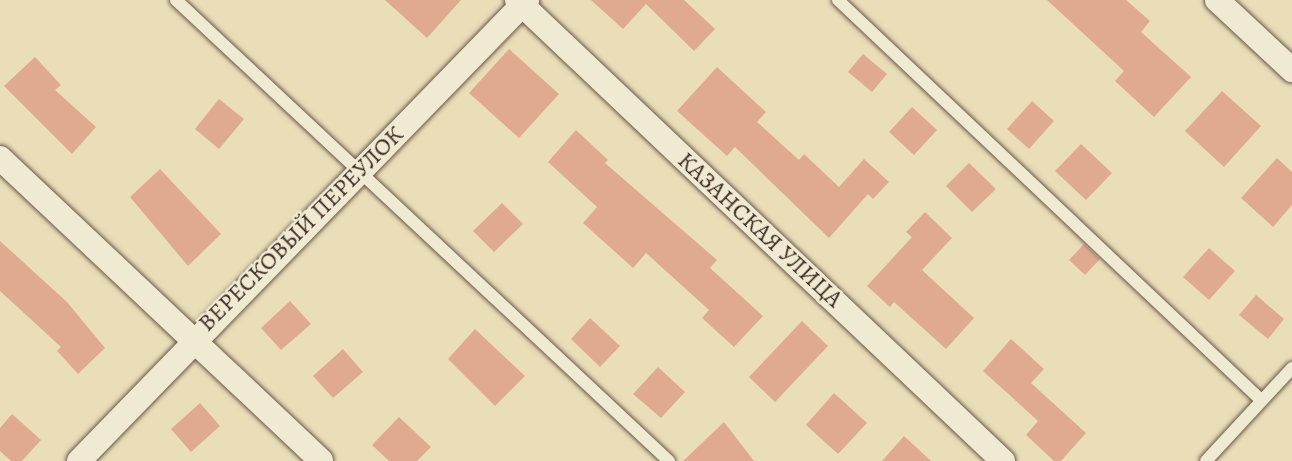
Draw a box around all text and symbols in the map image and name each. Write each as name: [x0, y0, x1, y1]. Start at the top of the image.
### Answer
street label: ВЕРЕСКОВЫЙ ПЕРЕУЛОК: [192, 120, 410, 338]
street label: КАЗАНСКАЯ УЛИЦА: [672, 146, 848, 314]

